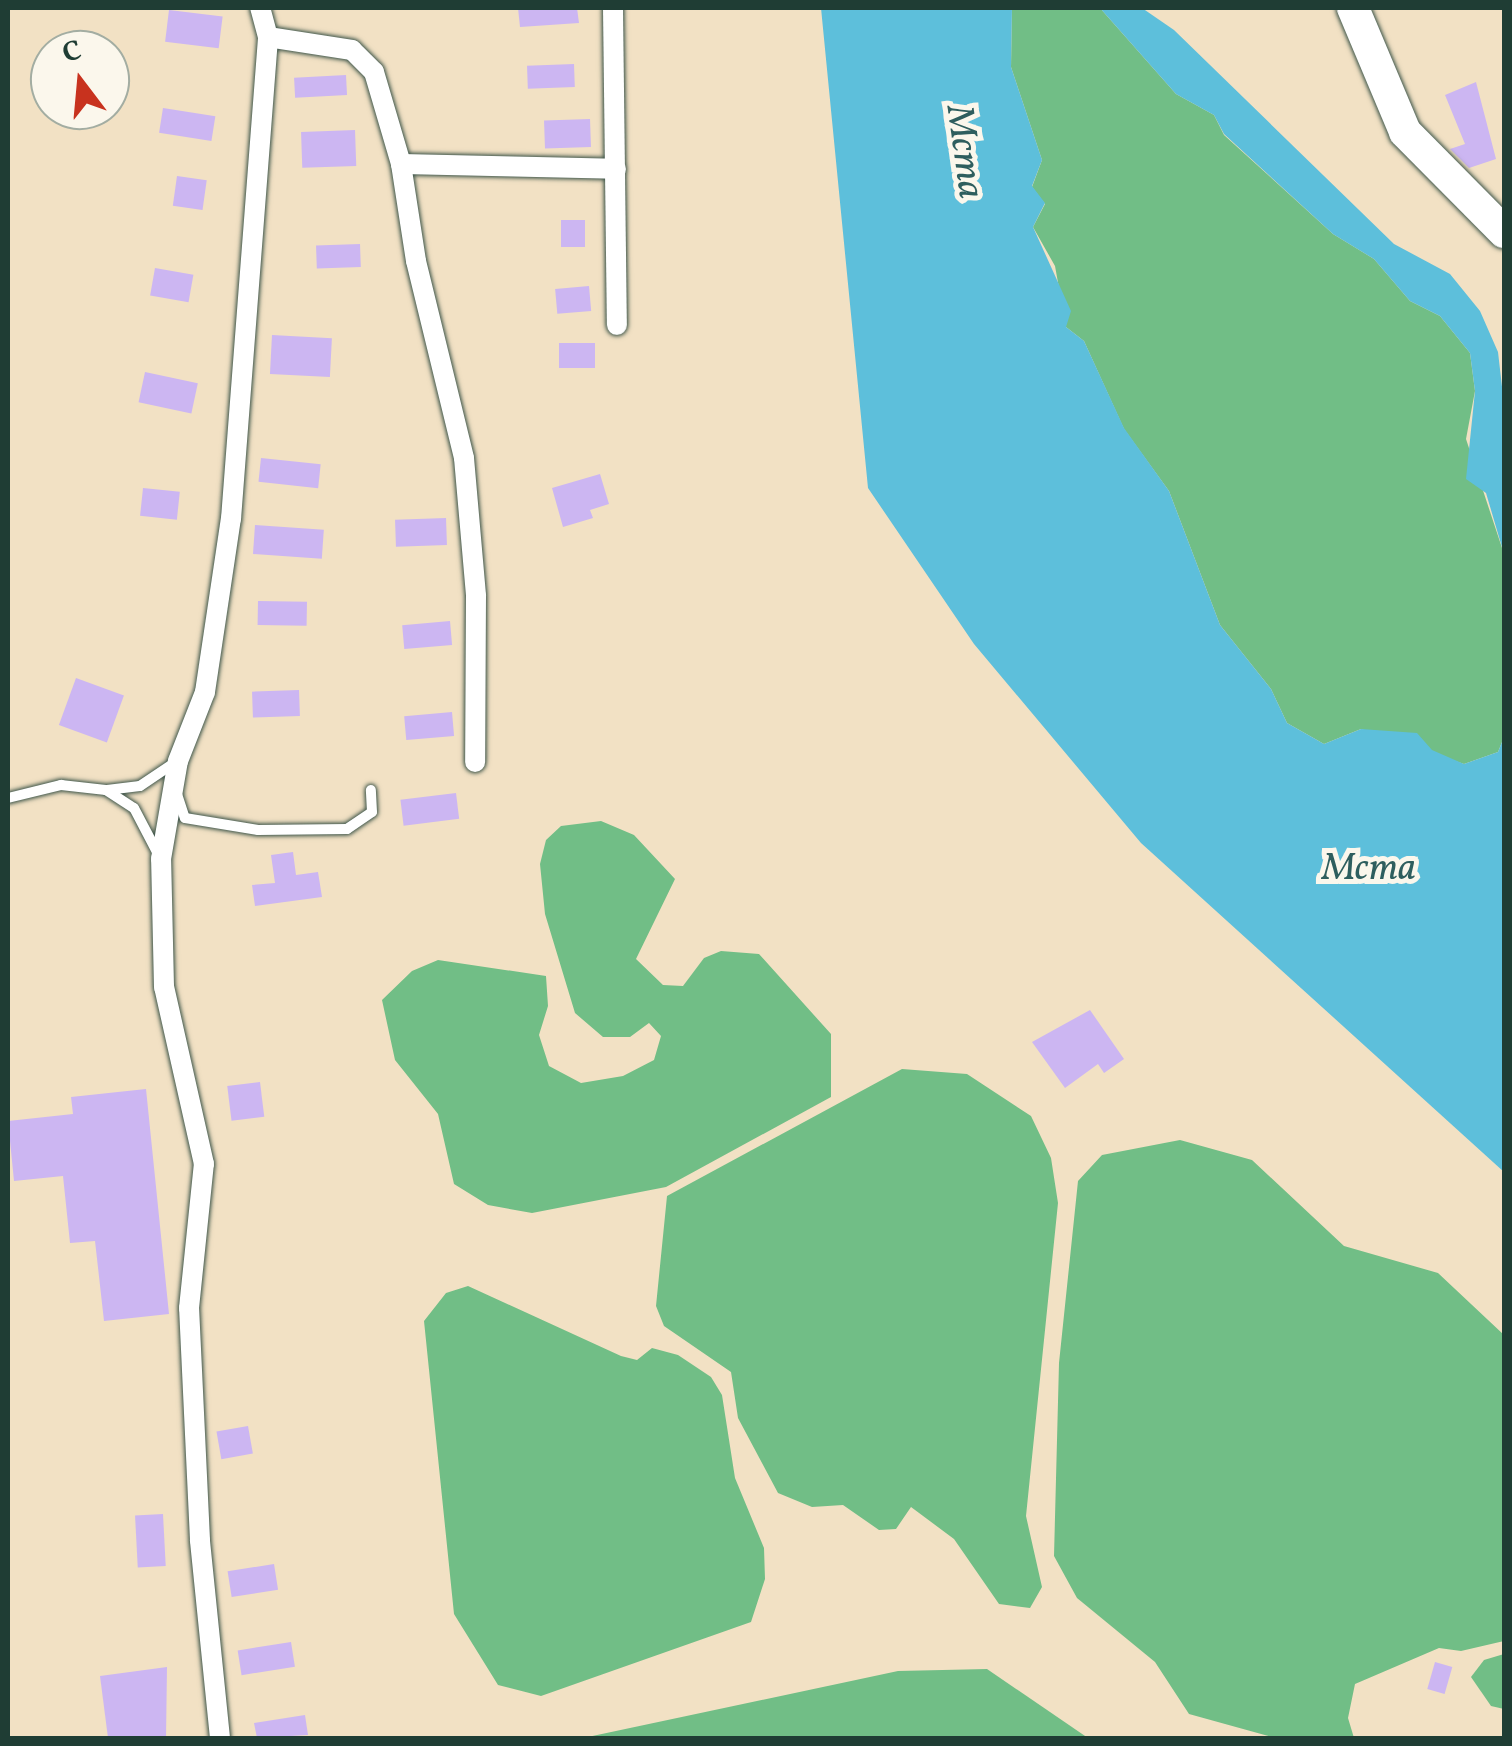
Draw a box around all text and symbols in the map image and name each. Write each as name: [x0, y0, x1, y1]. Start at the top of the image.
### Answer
north arrow: [30, 30, 130, 130]
text: С: [58, 31, 86, 74]
water label: Мста: [934, 102, 992, 202]
water label: Мста: [1322, 847, 1416, 893]

